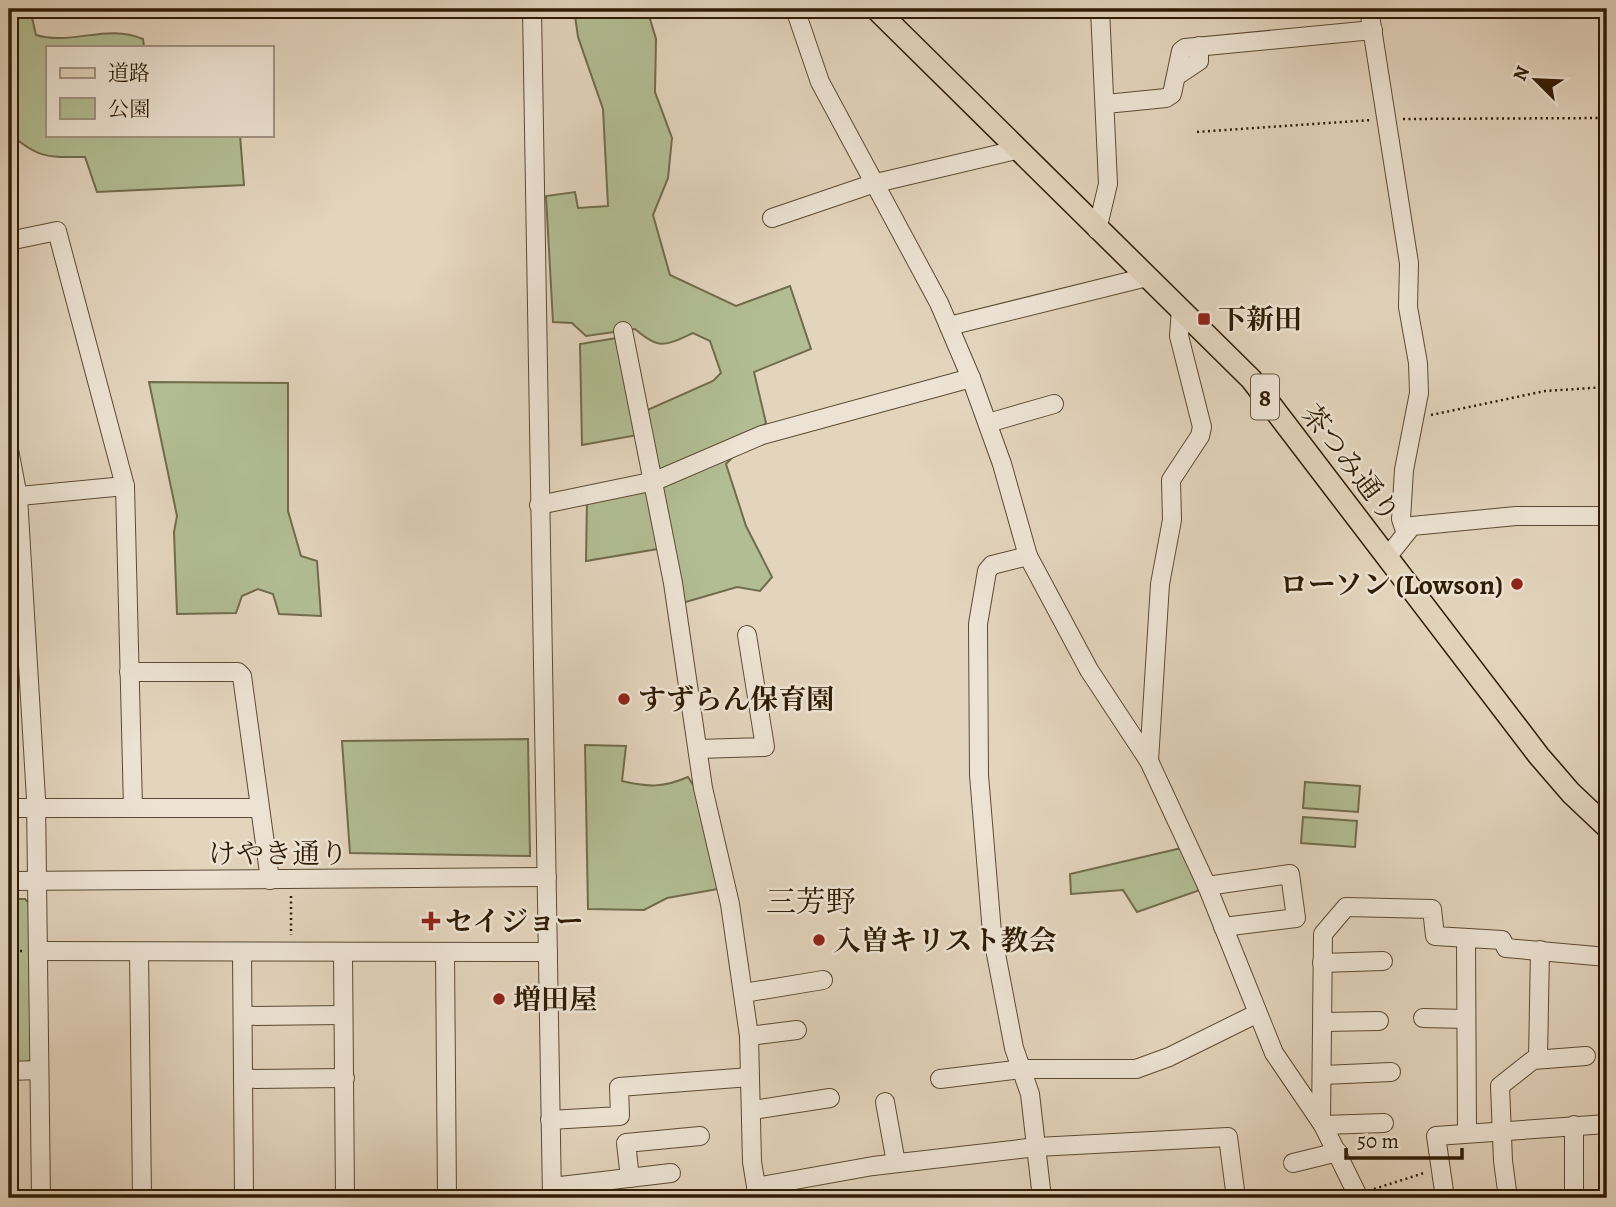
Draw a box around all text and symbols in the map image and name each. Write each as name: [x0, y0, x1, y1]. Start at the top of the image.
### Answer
legend: [46, 46, 273, 136]
north arrow: [1500, 46, 1570, 116]
text: 道路: [108, 59, 150, 87]
text: N: [1507, 62, 1536, 85]
text: 公園: [108, 95, 150, 123]
place label: 下新田: [1218, 301, 1302, 339]
marker: 下新田: [1196, 311, 1212, 327]
road number: 8: [1251, 374, 1279, 420]
street label: 茶つみ通り: [1292, 397, 1408, 530]
place label: ローソン (Lowson): [1280, 566, 1503, 604]
marker: ローソン (Lowson): [1509, 576, 1525, 592]
place label: すずらん保育園: [638, 681, 834, 719]
marker: すずらん保育園: [616, 691, 632, 707]
street label: けやき通り: [208, 835, 348, 873]
district label: 三芳野: [766, 882, 856, 922]
place label: セイジョー: [445, 903, 584, 941]
marker: セイジョー: [423, 913, 439, 929]
place label: 入曽キリスト教会: [833, 922, 1056, 960]
marker: 入曽キリスト教会: [811, 932, 827, 948]
place label: 増田屋: [513, 981, 597, 1019]
marker: 増田屋: [491, 991, 507, 1007]
scale bar: [1346, 1116, 1462, 1160]
text: 50 m: [1357, 1127, 1399, 1155]

